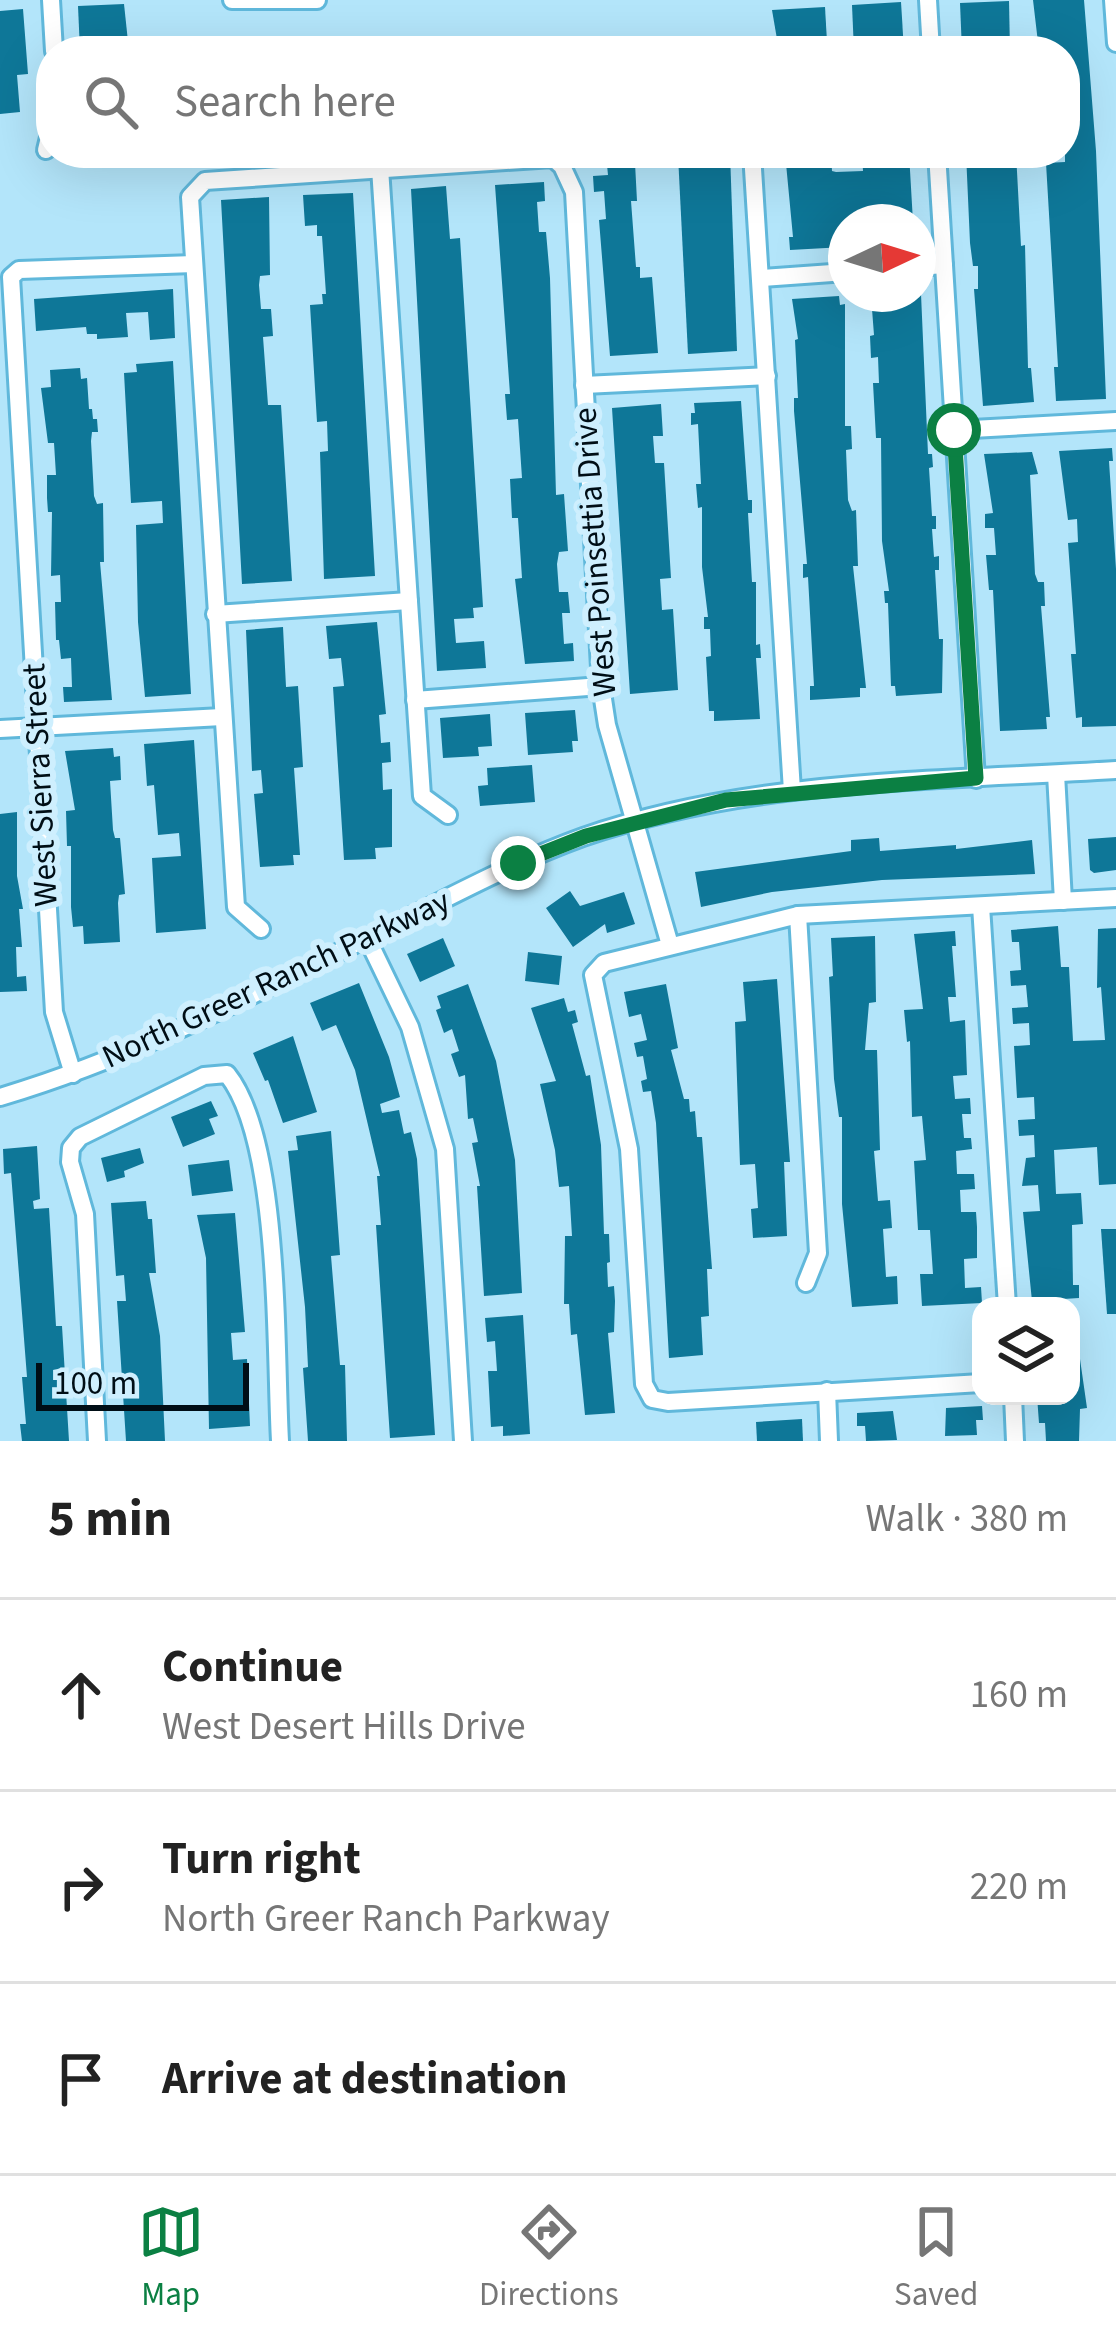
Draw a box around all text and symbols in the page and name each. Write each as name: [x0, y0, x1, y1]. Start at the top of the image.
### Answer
search box: [36, 36, 1080, 168]
icon: search: [78, 69, 144, 135]
text: Search here: [174, 70, 396, 134]
north arrow: [828, 204, 936, 312]
route start: [927, 403, 981, 457]
street label: West Poinsettia Drive: [561, 406, 629, 698]
street label: West Sierra Street: [10, 662, 70, 908]
route end: [491, 836, 545, 890]
street label: North Greer Ranch Parkway: [94, 877, 458, 1080]
map controls: [972, 1297, 1080, 1405]
button: layers: [972, 1297, 1080, 1405]
scale bar: [36, 1357, 249, 1410]
text: 100 m: [54, 1360, 137, 1407]
text: 5 min: [48, 1483, 172, 1555]
text: Walk · 380 m: [865, 1491, 1068, 1547]
text: Continue: [162, 1635, 343, 1699]
icon: ahead: [48, 1662, 114, 1728]
text: 160 m: [970, 1667, 1068, 1723]
text: West Desert Hills Drive: [162, 1699, 526, 1755]
text: Turn right: [162, 1827, 361, 1891]
icon: right: [48, 1854, 114, 1920]
text: 220 m: [970, 1859, 1068, 1915]
text: North Greer Ranch Parkway: [162, 1891, 610, 1947]
icon: arrive: [48, 2046, 114, 2112]
text: Arrive at destination: [162, 2047, 567, 2111]
tab: Map: [138, 2199, 204, 2318]
tab: Directions: [479, 2199, 619, 2318]
tab: Saved: [894, 2199, 978, 2318]

